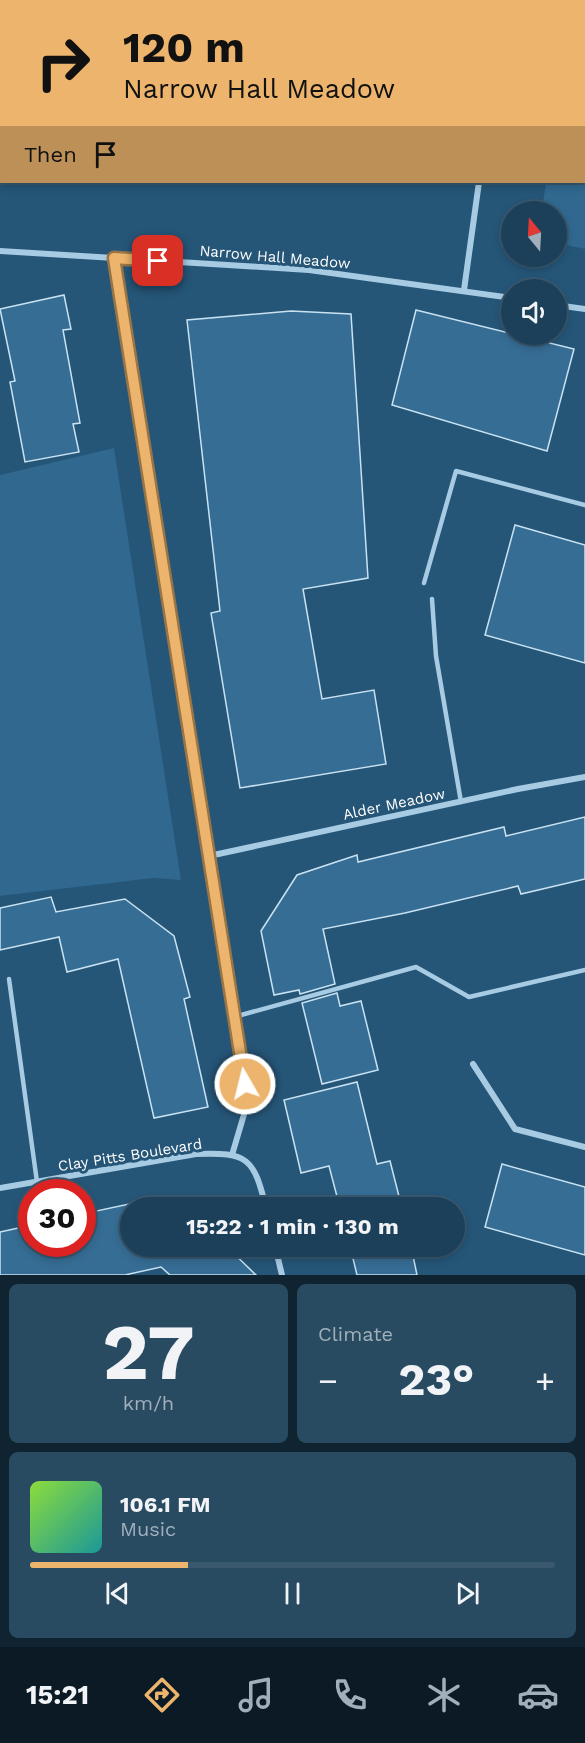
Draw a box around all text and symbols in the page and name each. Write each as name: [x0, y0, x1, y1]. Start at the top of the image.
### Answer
text: 120 m: [123, 23, 245, 72]
icon: right: [24, 24, 102, 102]
text: Narrow Hall Meadow: [123, 73, 395, 105]
icon: arrive: [89, 138, 122, 171]
text: Then: [24, 142, 77, 167]
north arrow: [501, 201, 567, 267]
map controls: [501, 201, 567, 345]
pin: [132, 235, 183, 286]
street label: Narrow Hall Meadow: [199, 241, 352, 273]
icon: arrive: [141, 244, 174, 277]
button: sound: [501, 279, 567, 345]
street label: Alder Meadow: [341, 784, 447, 824]
position arrow: [213, 1052, 277, 1116]
street label: Clay Pitts Boulevard: [57, 1135, 203, 1175]
speed limit sign: 30: [18, 1179, 96, 1257]
text: 15:22 · 1 min · 130 m: [186, 1214, 399, 1239]
text: 27: [102, 1306, 195, 1398]
text: Climate: [318, 1322, 393, 1346]
text: 23°: [399, 1353, 474, 1406]
text: −: [318, 1361, 338, 1400]
text: +: [535, 1361, 555, 1400]
text: km/h: [123, 1391, 174, 1415]
text: 106.1 FM: [120, 1492, 211, 1517]
text: Music: [120, 1517, 176, 1541]
icon: previous: [101, 1577, 134, 1610]
icon: pause: [276, 1577, 309, 1610]
icon: next: [451, 1577, 484, 1610]
icon: directions: [141, 1674, 183, 1716]
icon: music: [235, 1674, 277, 1716]
icon: phone: [329, 1674, 371, 1716]
icon: climate: [423, 1674, 465, 1716]
icon: car: [517, 1674, 559, 1716]
text: 15:21: [26, 1679, 89, 1711]

